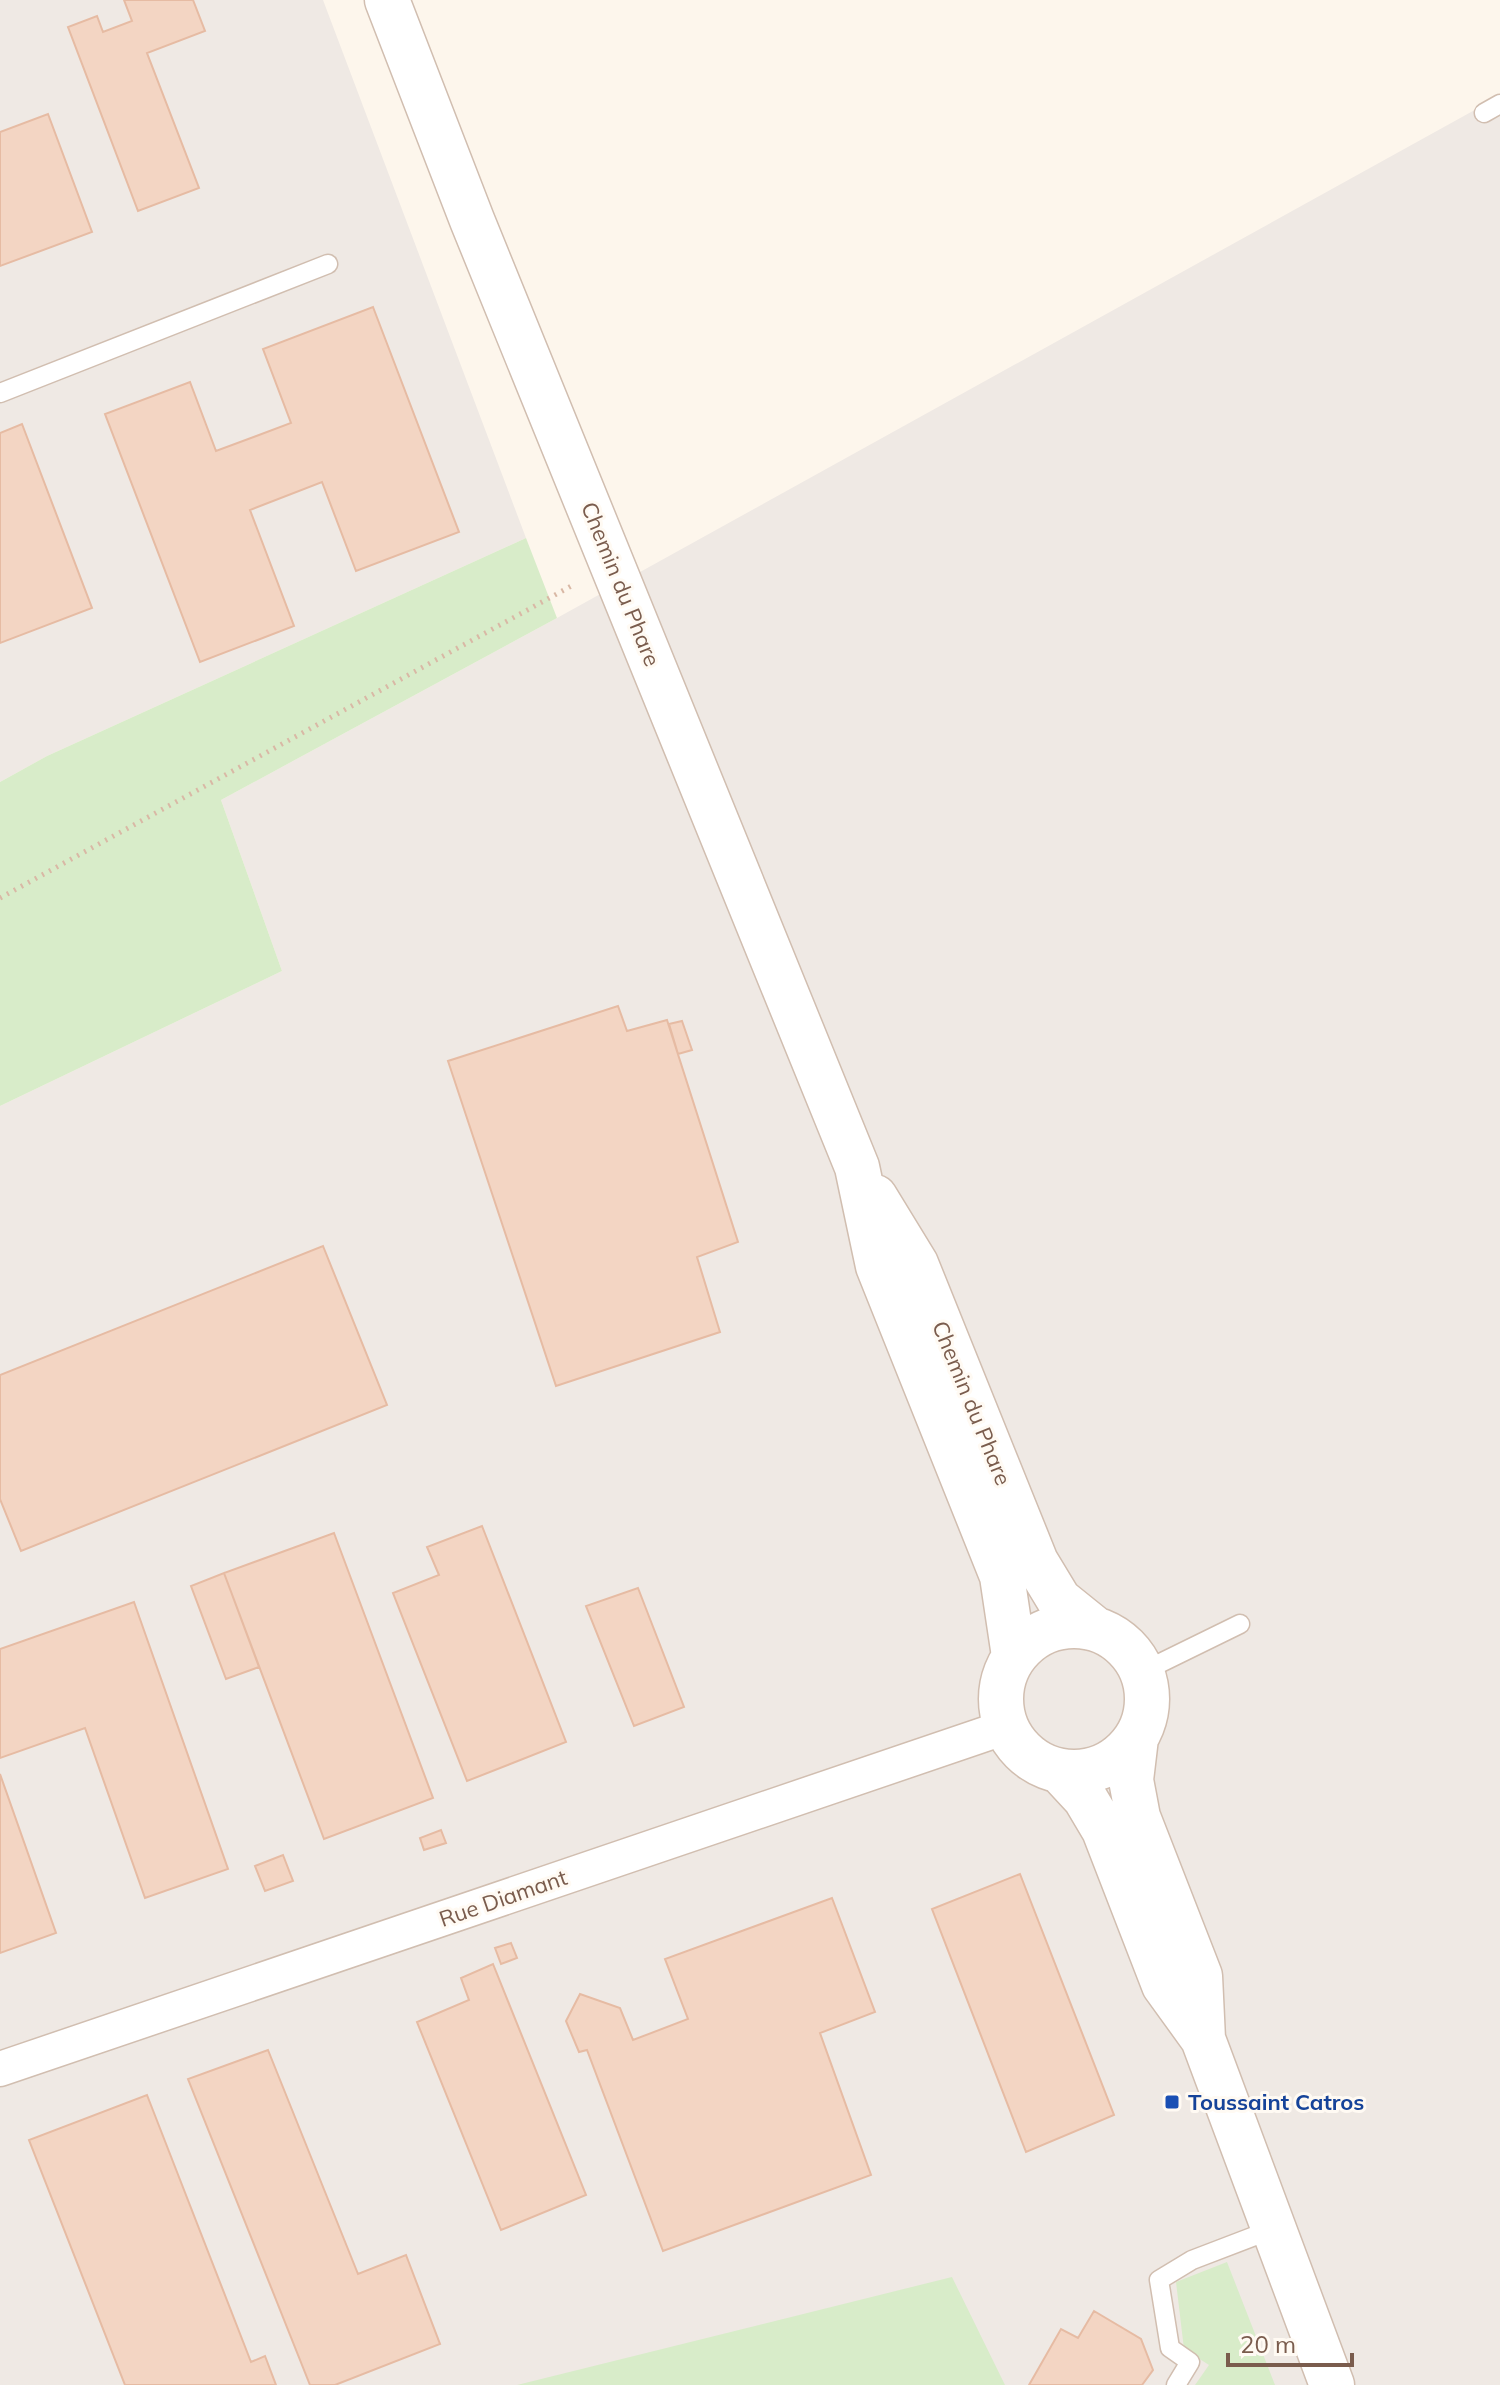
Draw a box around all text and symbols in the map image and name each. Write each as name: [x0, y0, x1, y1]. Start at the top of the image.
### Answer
street label: Chemin du Phare: [575, 498, 667, 670]
street label: Chemin du Phare: [926, 1317, 1018, 1489]
street label: Rue Diamant: [435, 1863, 571, 1933]
place label: Toussaint Catros: [1188, 2088, 1364, 2116]
marker: Toussaint Catros: [1163, 2093, 1181, 2111]
scale bar: [1228, 2317, 1352, 2367]
text: 20 m: [1240, 2329, 1296, 2359]

